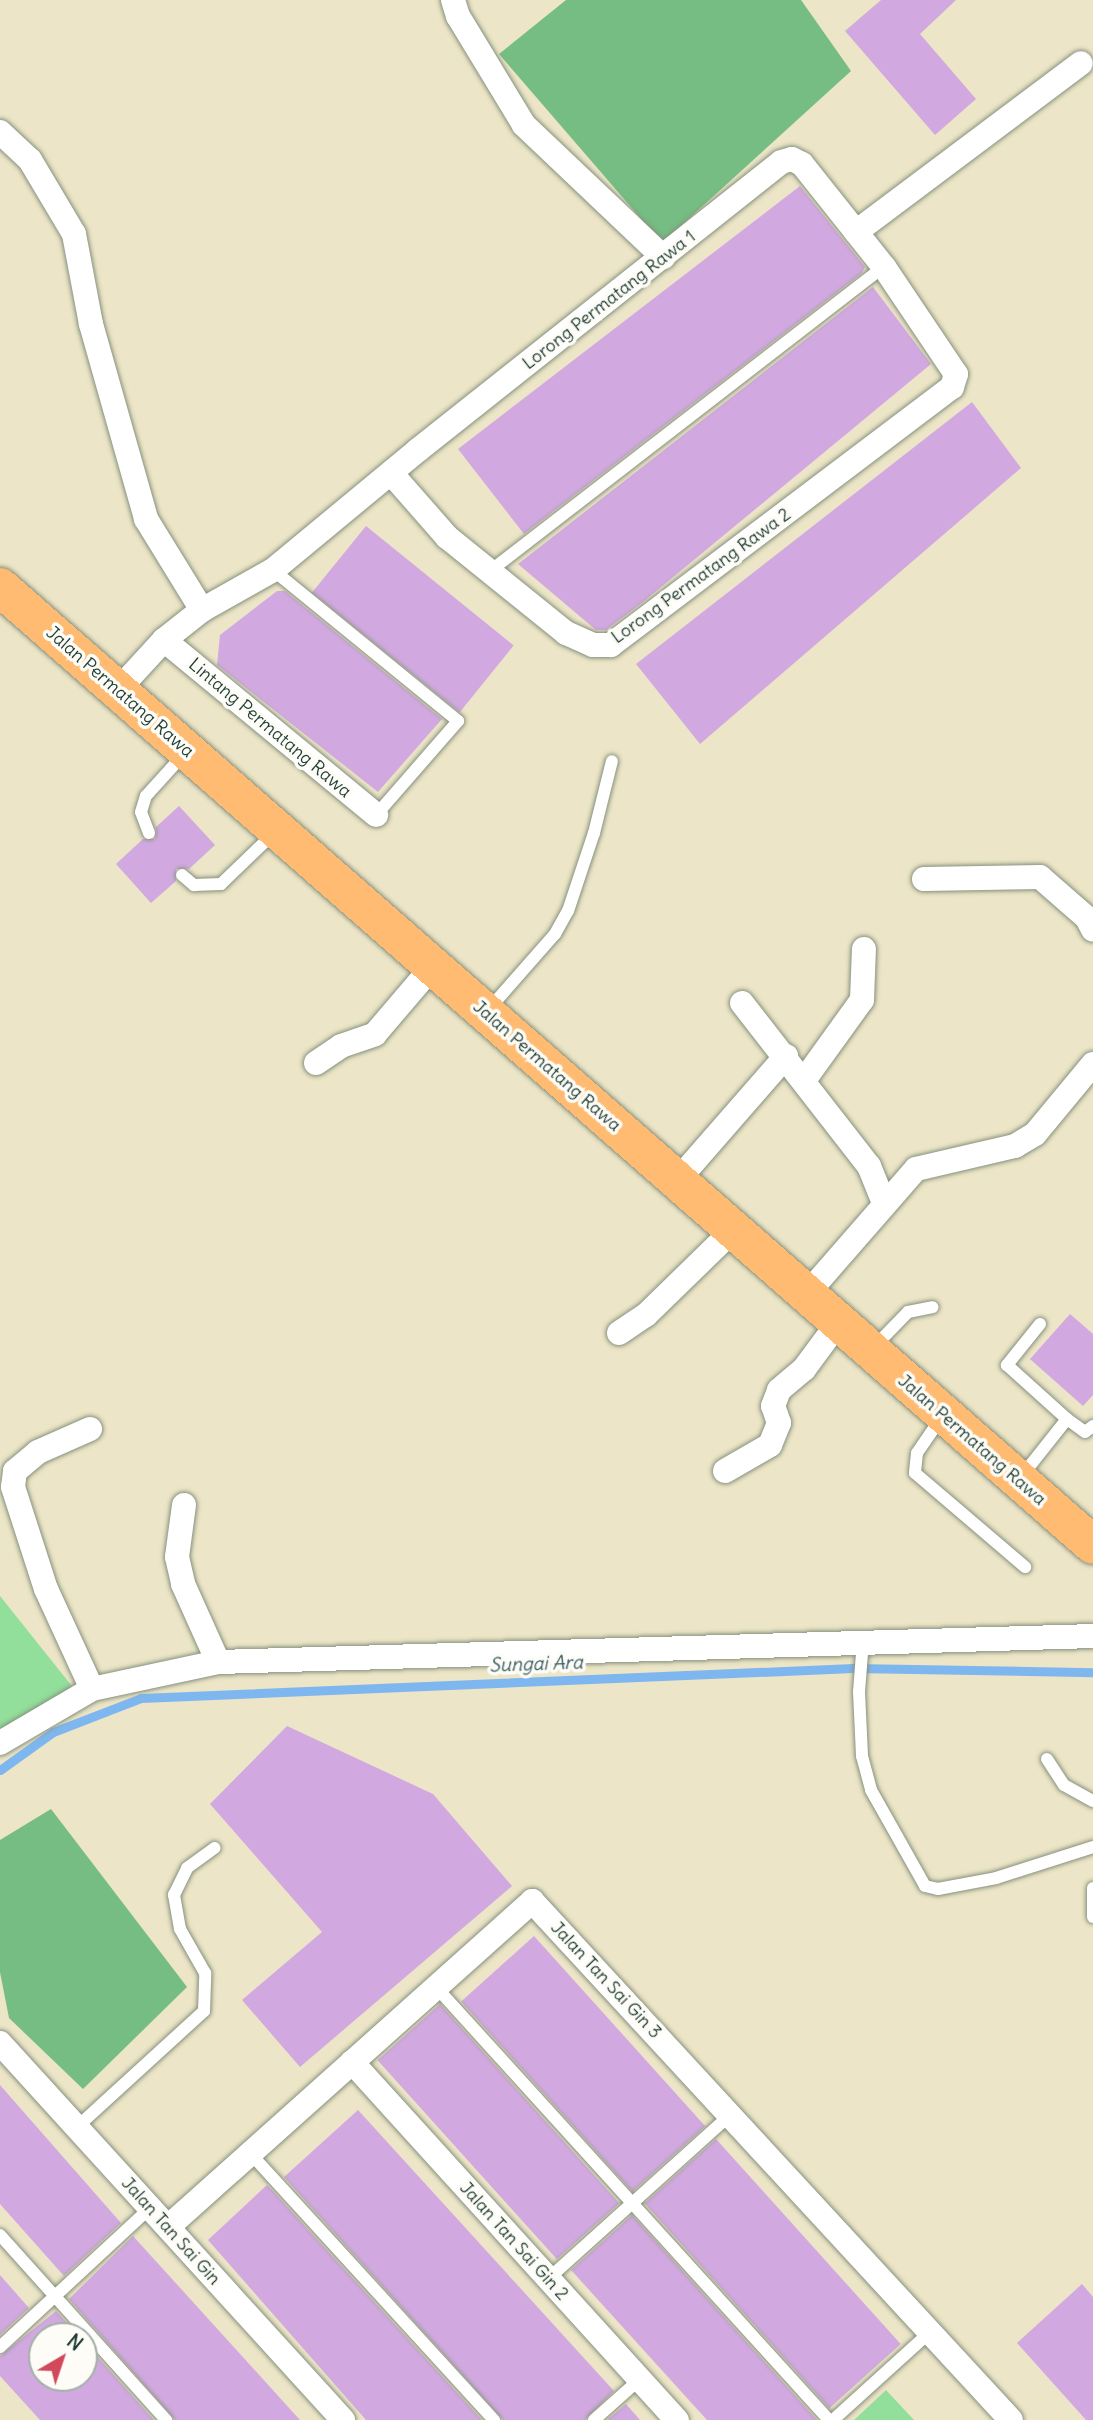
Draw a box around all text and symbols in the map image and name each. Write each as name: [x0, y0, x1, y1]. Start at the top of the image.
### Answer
street label: Lorong Permatang Rawa 1: [518, 226, 700, 374]
street label: Lorong Permatang Rawa 2: [607, 504, 795, 648]
street label: Jalan Permatang Rawa: [42, 622, 198, 762]
street label: Lintang Permatang Rawa: [184, 654, 356, 802]
street label: Jalan Permatang Rawa: [469, 996, 625, 1136]
street label: Jalan Permatang Rawa: [894, 1370, 1050, 1510]
water label: Sungai Ara: [489, 1651, 583, 1677]
street label: Jalan Tan Sai Gin 3: [546, 1917, 666, 2043]
street label: Jalan Tan Sai Gin: [117, 2173, 225, 2289]
street label: Jalan Tan Sai Gin 2: [455, 2177, 573, 2305]
north arrow: [28, 2322, 98, 2392]
text: N: [62, 2329, 88, 2356]

